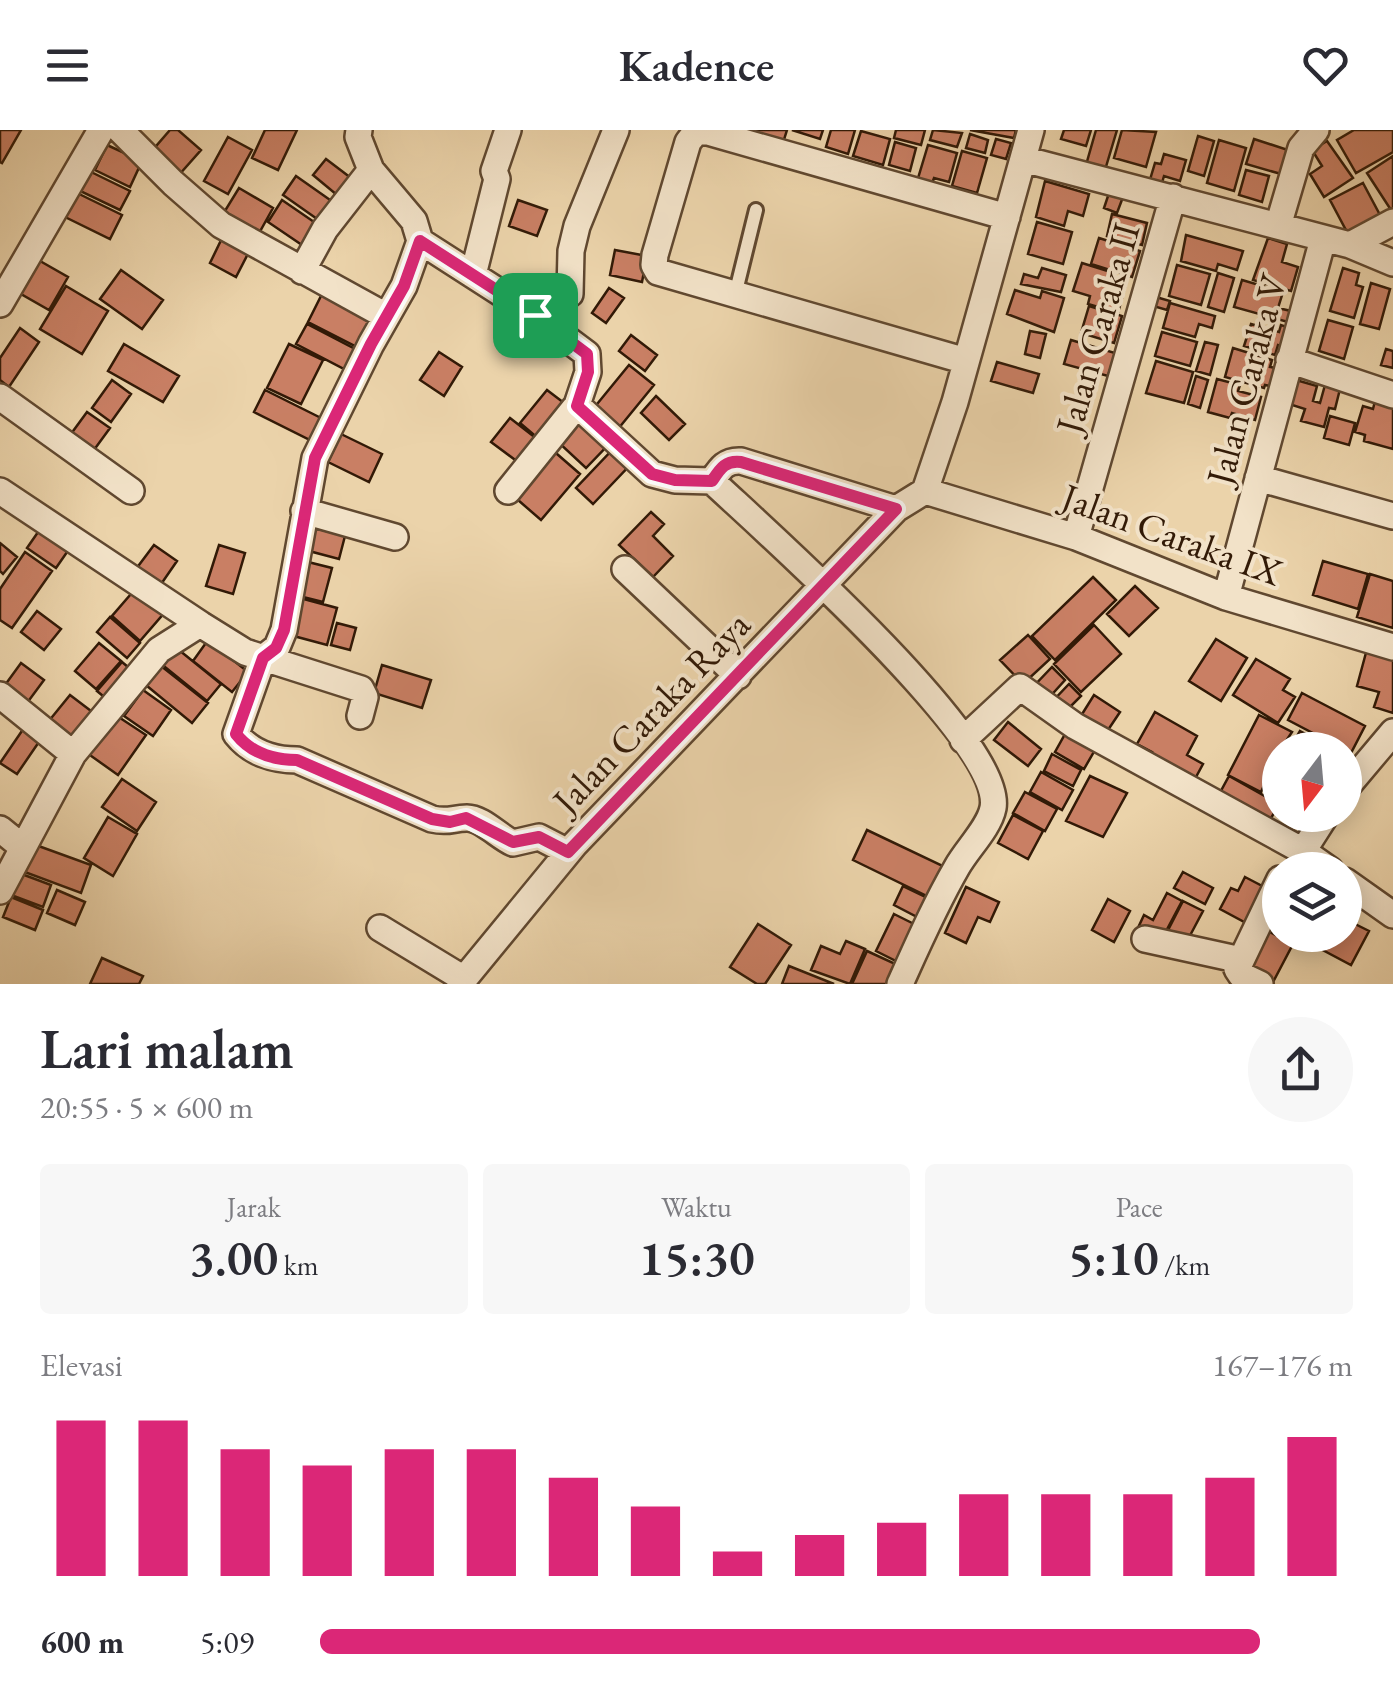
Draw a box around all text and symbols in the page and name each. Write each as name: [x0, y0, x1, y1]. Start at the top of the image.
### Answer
text: Kadence: [619, 36, 774, 94]
icon: menu: [40, 38, 95, 93]
icon: heart: [1298, 38, 1353, 93]
street label: Jalan Caraka II: [1043, 217, 1150, 442]
street label: Jalan Caraka V: [1194, 268, 1298, 493]
pin: [493, 273, 578, 358]
icon: arrive: [508, 288, 563, 343]
street label: Jalan Caraka IX: [1053, 471, 1289, 596]
street label: Jalan Caraka Raya: [540, 600, 761, 826]
north arrow: [1262, 732, 1362, 832]
map controls: [1262, 732, 1362, 952]
button: layers: [1262, 852, 1362, 952]
text: Lari malam: [40, 1013, 294, 1084]
button: share: [1248, 1017, 1353, 1122]
text: 20:55 · 5 × 600 m: [40, 1086, 253, 1128]
text: Jarak: [227, 1189, 281, 1225]
text: Waktu: [661, 1189, 732, 1225]
text: Pace: [1116, 1189, 1163, 1225]
text: 3.00: [189, 1225, 278, 1290]
text: 15:30: [638, 1225, 755, 1290]
text: 5:10: [1068, 1225, 1159, 1290]
text: km: [278, 1247, 319, 1283]
text: /km: [1159, 1247, 1210, 1283]
text: Elevasi: [40, 1344, 123, 1386]
text: 167–176 m: [1212, 1344, 1353, 1386]
text: 600 m: [40, 1621, 124, 1663]
text: 5:09: [200, 1621, 254, 1663]

